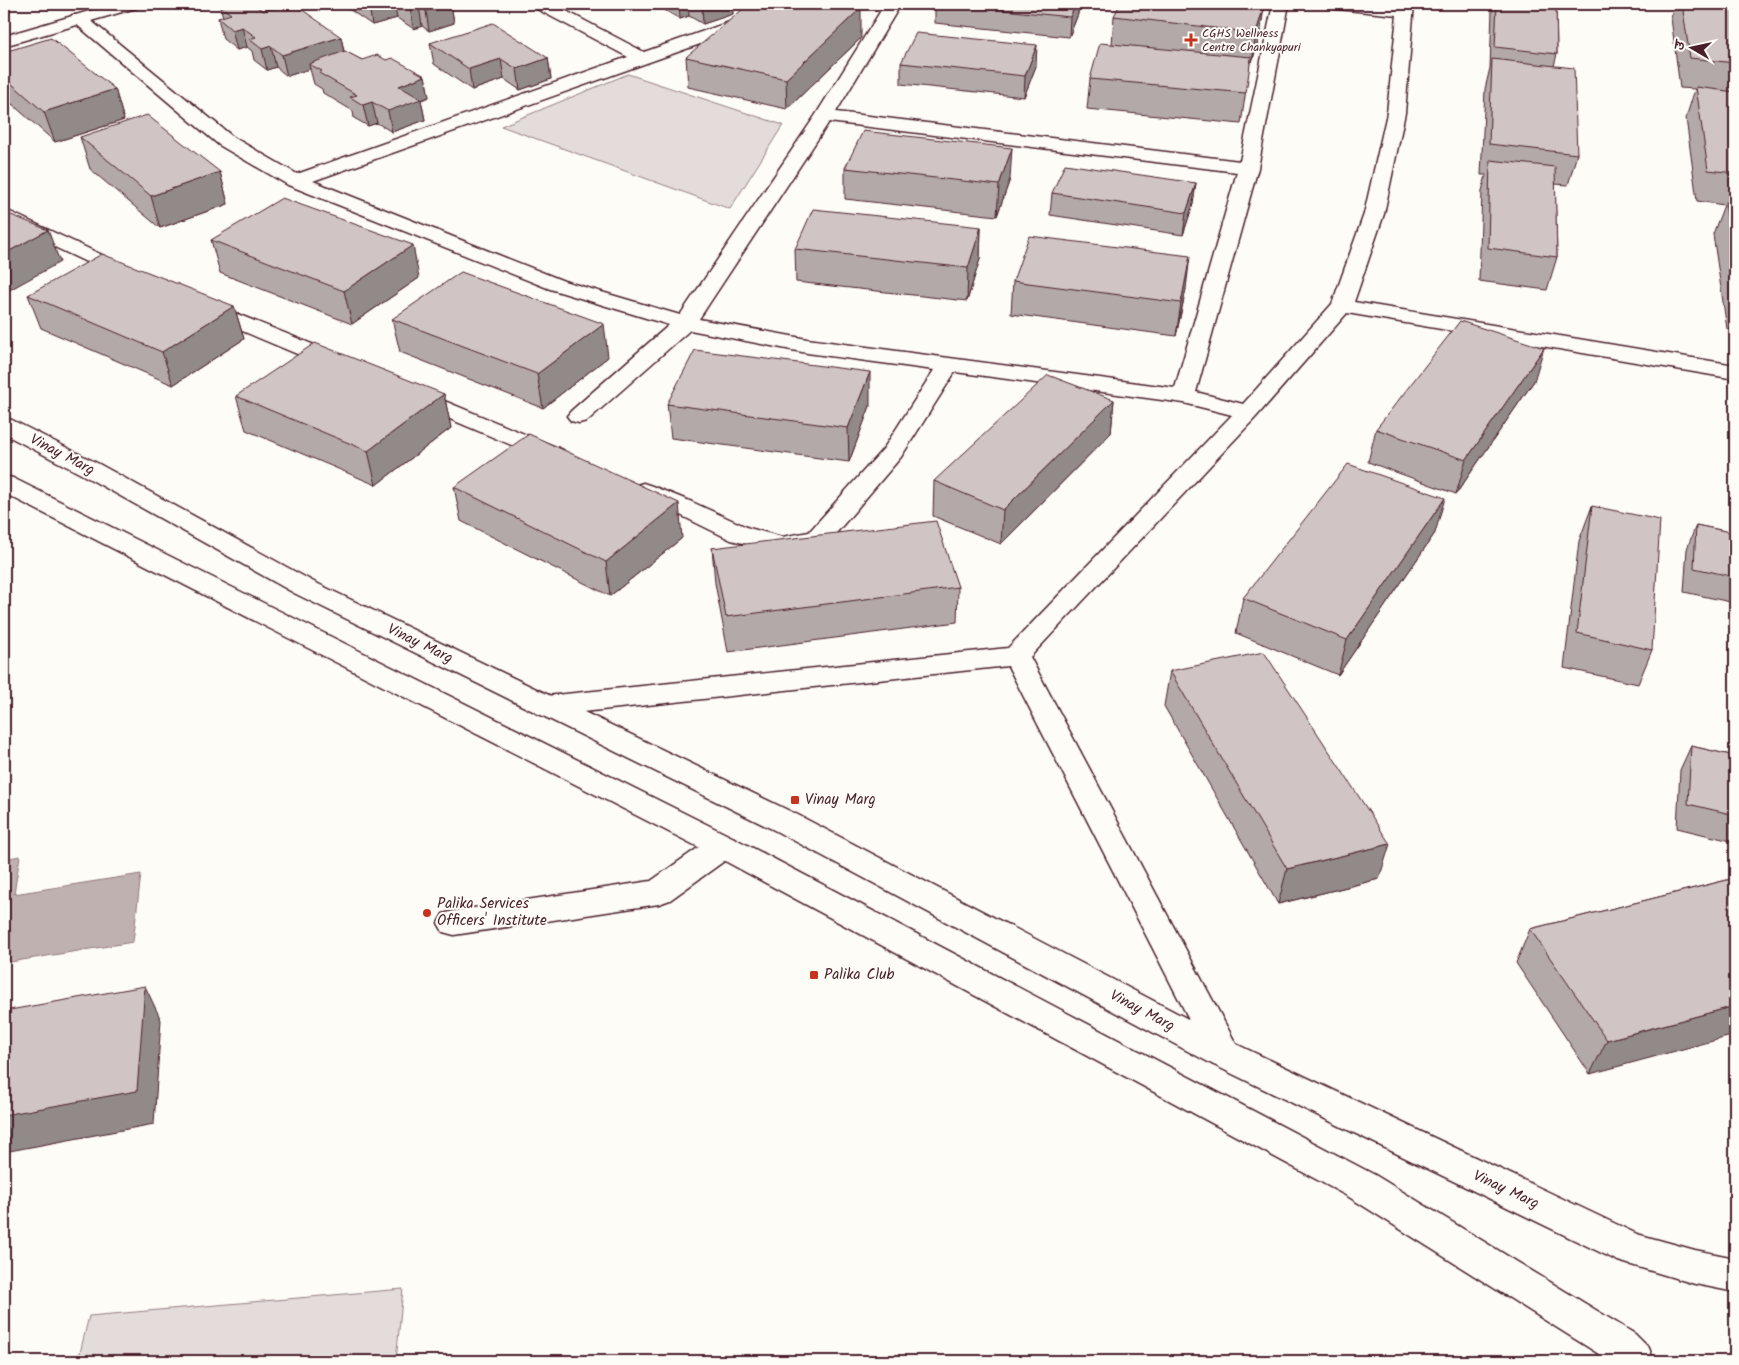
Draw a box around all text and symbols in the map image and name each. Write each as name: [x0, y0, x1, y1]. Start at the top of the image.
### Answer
north arrow: [1666, 22, 1716, 72]
place label: CGHS Wellness Centre Chankyapuri: [1202, 24, 1302, 57]
marker: CGHS Wellness Centre Chankyapuri: [1184, 33, 1198, 47]
text: उ: [1669, 37, 1692, 52]
street label: Vinay Marg: [25, 428, 99, 482]
street label: Vinay Marg: [383, 618, 457, 670]
place label: Vinay Marg: [805, 788, 876, 812]
marker: Vinay Marg: [789, 794, 801, 806]
place label: Palika Services Officers' Institute: [437, 892, 547, 933]
marker: Palika Services Officers' Institute: [421, 907, 433, 919]
place label: Palika Club: [824, 963, 894, 987]
marker: Palika Club: [808, 969, 820, 981]
street label: Vinay Marg: [1105, 984, 1179, 1038]
street label: Vinay Marg: [1469, 1164, 1543, 1216]

